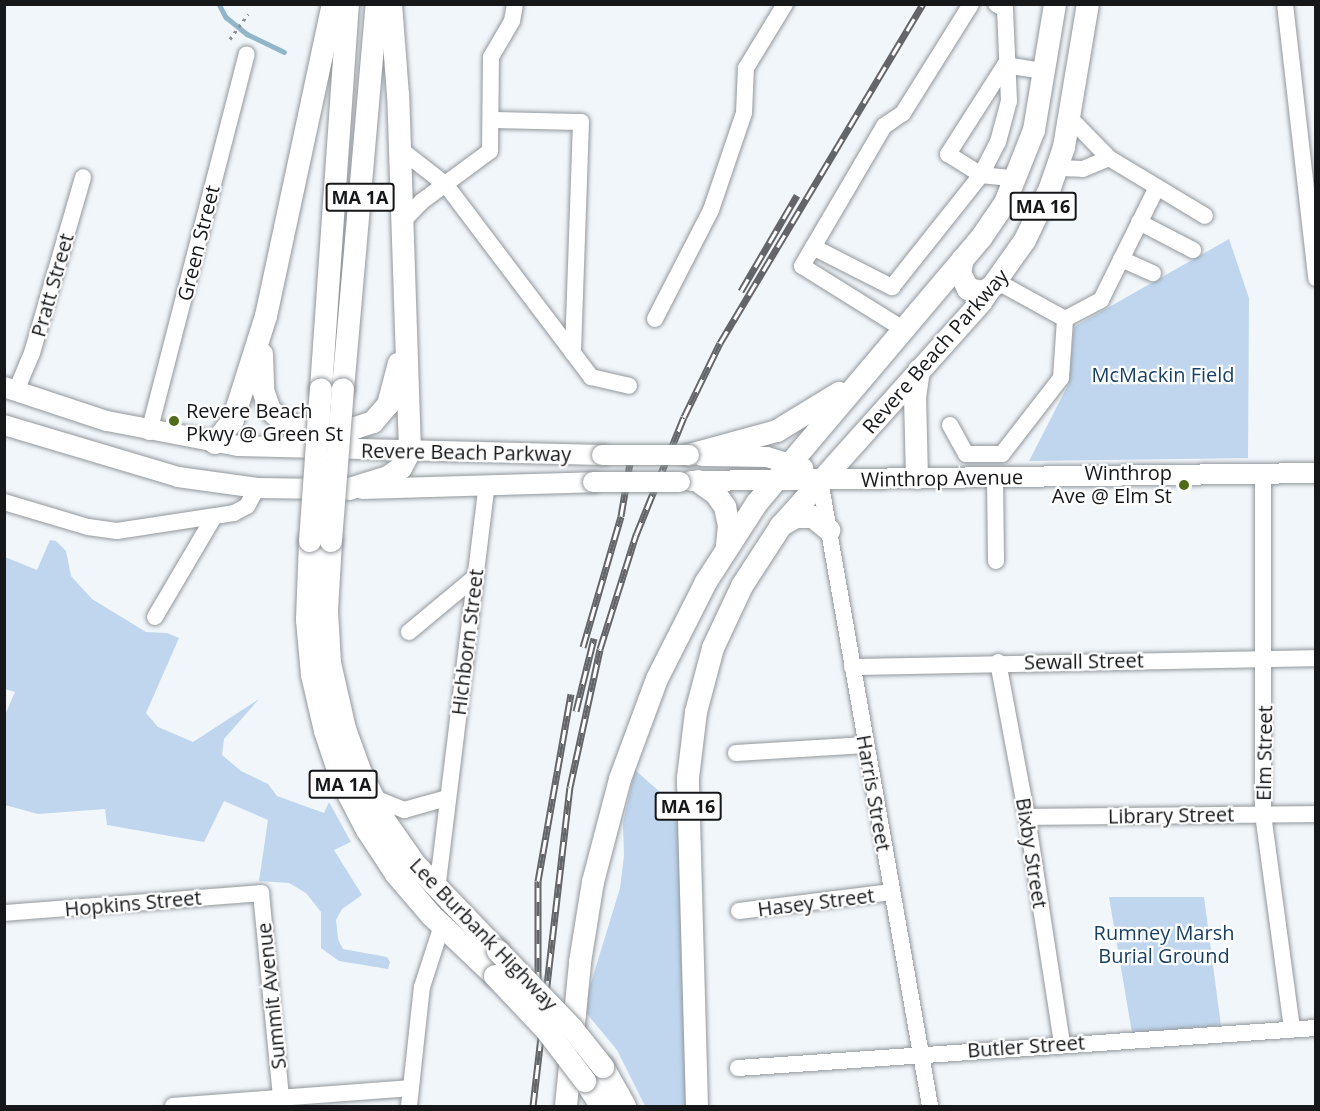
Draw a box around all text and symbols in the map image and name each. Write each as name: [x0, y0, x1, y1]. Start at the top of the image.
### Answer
road number: MA 1A: [326, 182, 394, 212]
street label: Green Street: [172, 183, 224, 303]
road number: MA 16: [1008, 191, 1078, 221]
street label: Pratt Street: [26, 230, 78, 340]
street label: Revere Beach Parkway: [857, 264, 1013, 438]
park label: McMackin Field: [1091, 362, 1235, 386]
place label: Revere Beach Pkwy @ Green St: [186, 398, 343, 445]
marker: Revere Beach Pkwy @ Green St: [167, 414, 181, 428]
street label: Revere Beach Parkway: [361, 438, 571, 466]
place label: Winthrop Ave @ Elm St: [1052, 461, 1172, 508]
street label: Winthrop Avenue: [861, 465, 1023, 491]
marker: Winthrop Ave @ Elm St: [1177, 478, 1191, 492]
street label: Hichborn Street: [446, 567, 488, 717]
street label: Sewall Street: [1024, 648, 1144, 674]
street label: Elm Street: [1251, 705, 1277, 801]
street label: Harris Street: [852, 733, 896, 853]
road number: MA 1A: [308, 769, 378, 799]
road number: MA 16: [654, 791, 722, 821]
street label: Bixby Street: [1011, 796, 1053, 910]
street label: Library Street: [1108, 802, 1234, 828]
street label: Lee Burbank Highway: [405, 853, 563, 1015]
street label: Hasey Street: [756, 883, 876, 921]
street label: Hopkins Street: [64, 885, 202, 921]
park label: Rumney Marsh Burial Ground: [1094, 921, 1234, 968]
street label: Summit Avenue: [251, 922, 291, 1070]
street label: Butler Street: [966, 1030, 1086, 1062]

